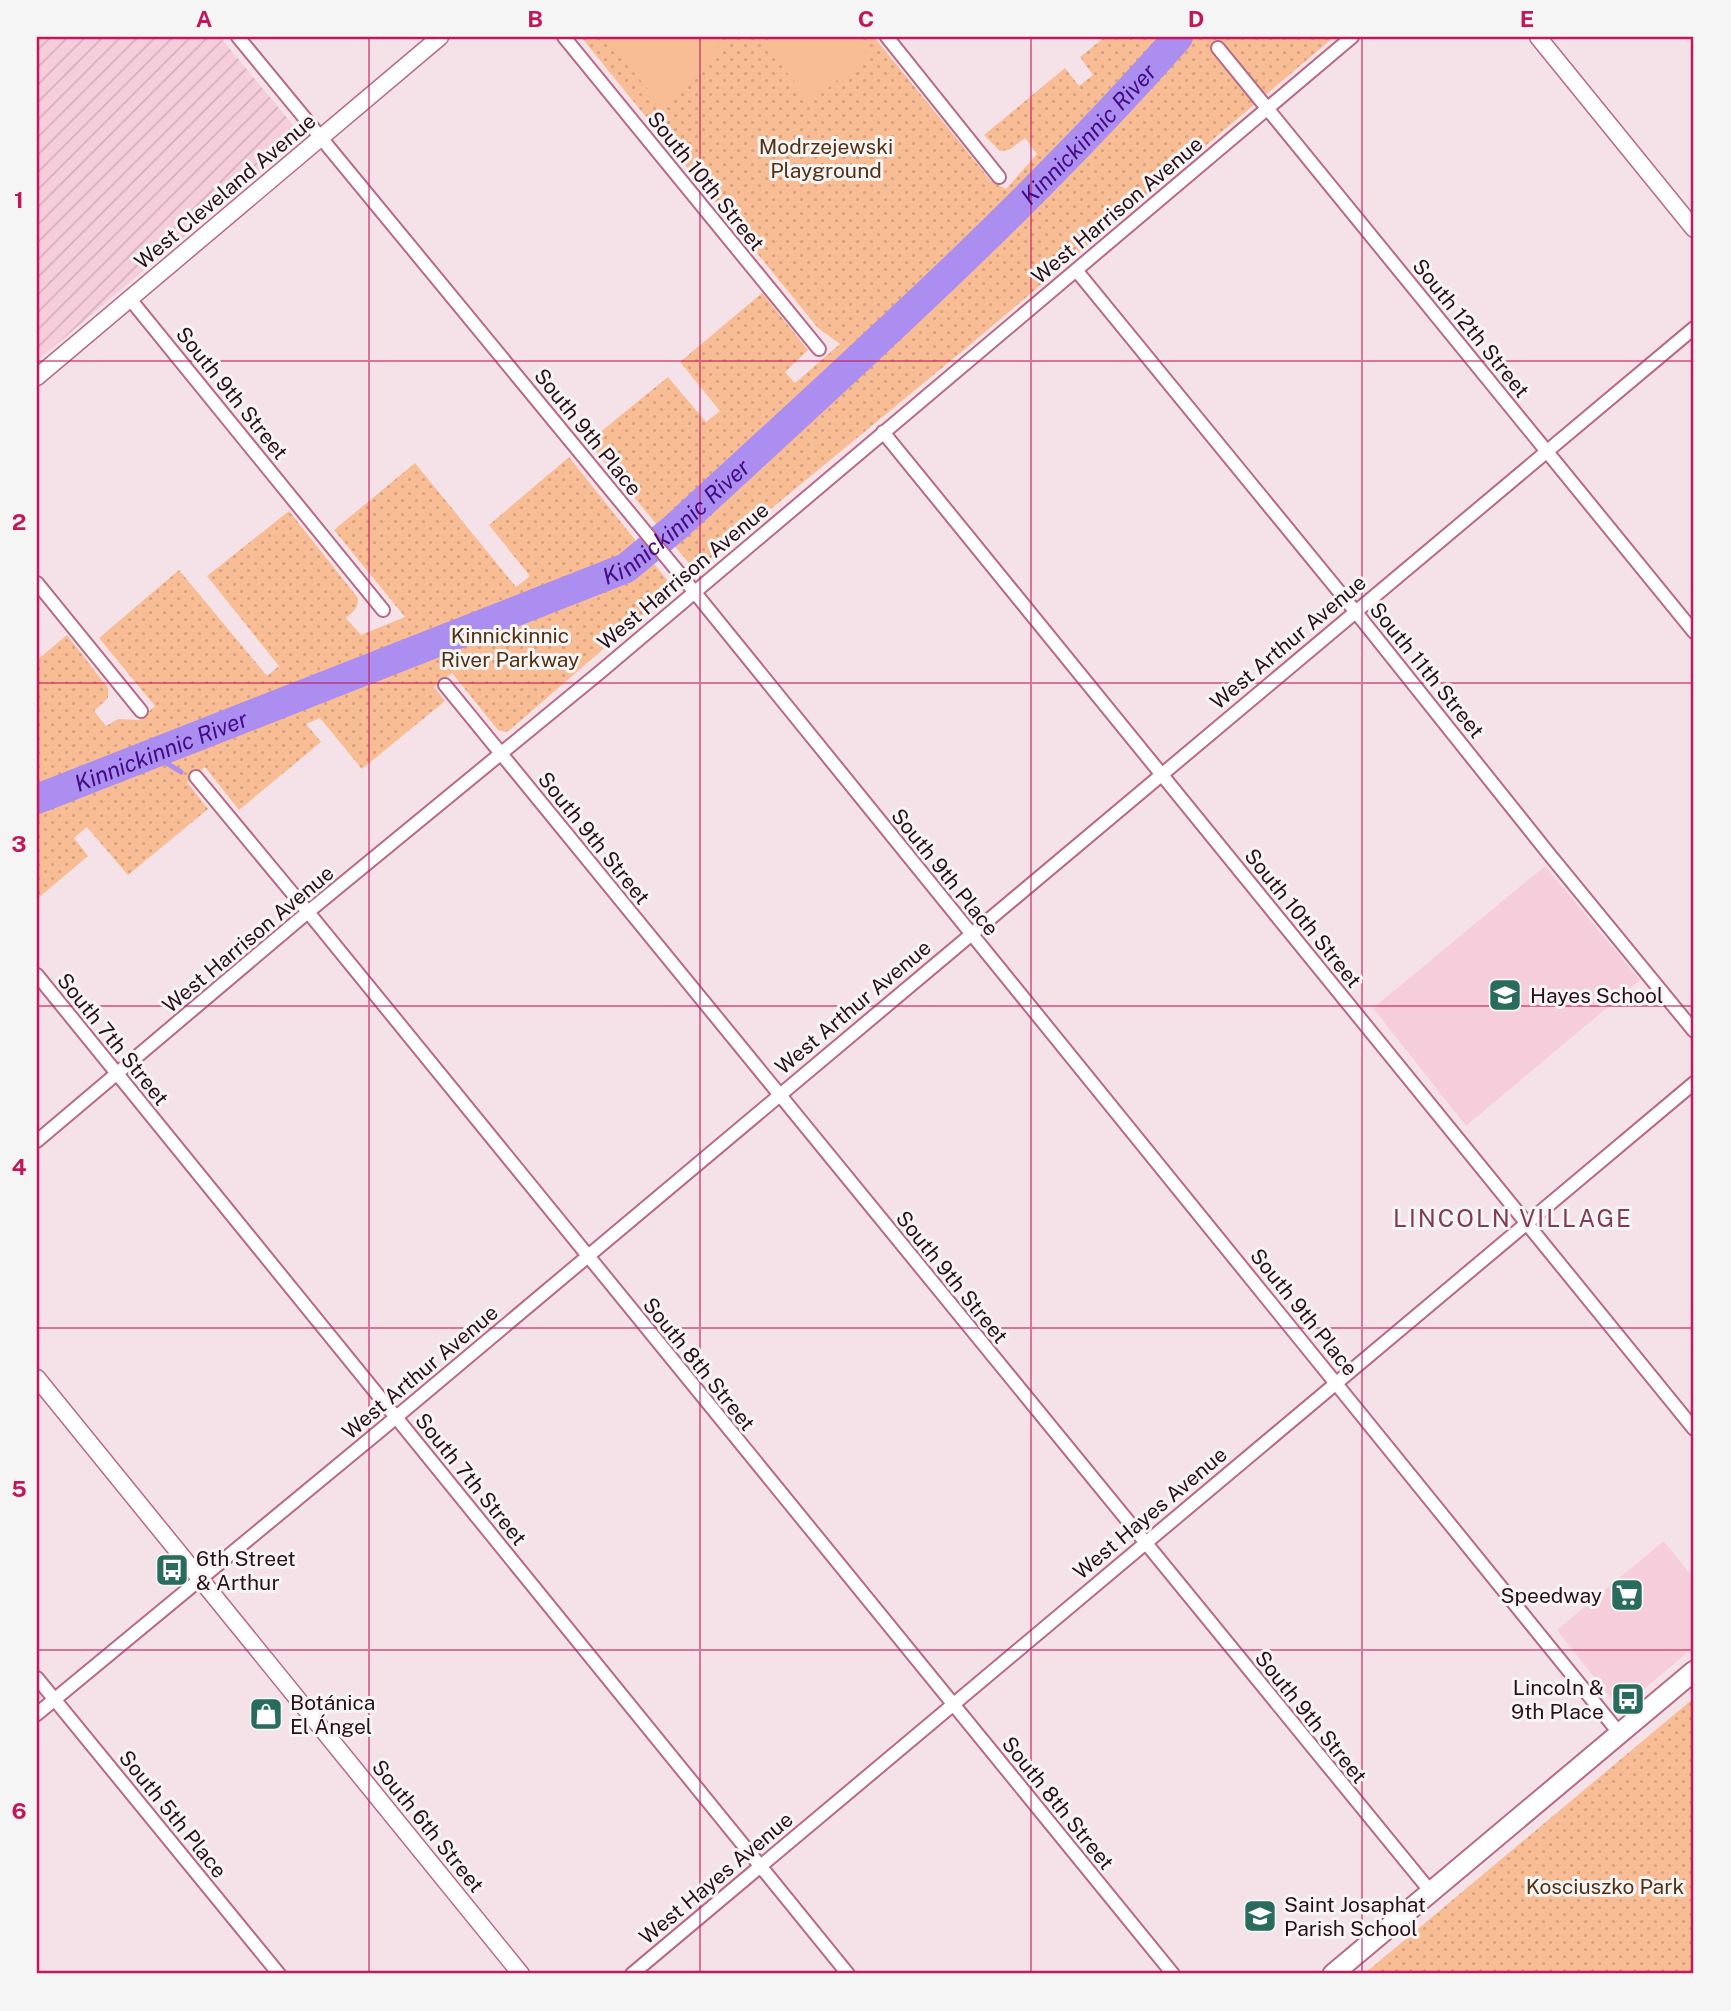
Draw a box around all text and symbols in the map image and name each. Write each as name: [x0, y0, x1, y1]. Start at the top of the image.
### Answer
text: A: [196, 5, 213, 32]
text: B: [527, 5, 543, 32]
text: C: [858, 5, 874, 32]
text: D: [1188, 5, 1204, 32]
text: E: [1520, 5, 1534, 32]
water label: Kinnickinnic River: [1015, 58, 1161, 209]
street label: South 10th Street: [642, 106, 770, 256]
street label: West Cleveland Avenue: [129, 108, 321, 274]
street label: West Harrison Avenue: [1026, 131, 1208, 289]
park label: Modrzejewski Playground: [759, 134, 893, 183]
text: 1: [14, 186, 24, 213]
street label: South 12th Street: [1407, 254, 1535, 402]
street label: South 9th Street: [171, 322, 293, 464]
street label: South 9th Place: [529, 363, 647, 501]
water label: Kinnickinnic River: [598, 453, 755, 590]
street label: West Harrison Avenue: [592, 497, 774, 655]
text: 2: [12, 508, 26, 535]
street label: West Arthur Avenue: [1205, 570, 1371, 714]
street label: South 11th Street: [1365, 597, 1489, 743]
park label: Kinnickinnic River Parkway: [441, 623, 579, 672]
water label: Kinnickinnic River: [70, 704, 252, 797]
street label: South 9th Street: [533, 767, 655, 909]
street label: South 9th Place: [886, 803, 1004, 941]
text: 3: [11, 830, 27, 857]
street label: South 10th Street: [1239, 843, 1367, 993]
street label: West Harrison Avenue: [157, 860, 339, 1018]
street label: West Arthur Avenue: [770, 935, 936, 1079]
street label: South 7th Street: [52, 968, 174, 1110]
school or university icon: Hayes School: [1486, 976, 1524, 1014]
place label: Hayes School: [1530, 983, 1663, 1008]
text: 4: [11, 1153, 27, 1180]
district label: LINCOLN VILLAGE: [1393, 1204, 1633, 1232]
street label: South 9th Street: [891, 1206, 1013, 1348]
street label: South 9th Place: [1245, 1243, 1363, 1381]
street label: South 8th Street: [638, 1292, 760, 1436]
street label: West Arthur Avenue: [337, 1300, 503, 1444]
street label: South 7th Street: [410, 1408, 532, 1550]
street label: West Hayes Avenue: [1068, 1442, 1232, 1584]
text: 5: [11, 1475, 27, 1502]
place label: 6th Street & Arthur: [196, 1546, 296, 1595]
bus stop icon: 6th Street & Arthur: [153, 1551, 191, 1589]
supermarket icon: Speedway: [1608, 1576, 1646, 1614]
place label: Speedway: [1500, 1583, 1602, 1608]
street label: South 9th Street: [1250, 1646, 1372, 1788]
place label: Lincoln & 9th Place: [1511, 1675, 1604, 1724]
bus stop icon: Lincoln & 9th Place: [1609, 1680, 1647, 1718]
place label: Botánica El Ángel: [290, 1690, 375, 1739]
shop icon: Botánica El Ángel: [247, 1695, 285, 1733]
street label: South 8th Street: [997, 1731, 1119, 1875]
street label: South 5th Place: [114, 1745, 232, 1883]
street label: South 6th Street: [367, 1755, 489, 1897]
text: 6: [11, 1797, 27, 1824]
street label: West Hayes Avenue: [634, 1807, 798, 1949]
park label: Kosciuszko Park: [1526, 1874, 1684, 1899]
place label: Saint Josaphat Parish School: [1284, 1892, 1426, 1941]
school or university icon: Saint Josaphat Parish School: [1241, 1897, 1279, 1935]

